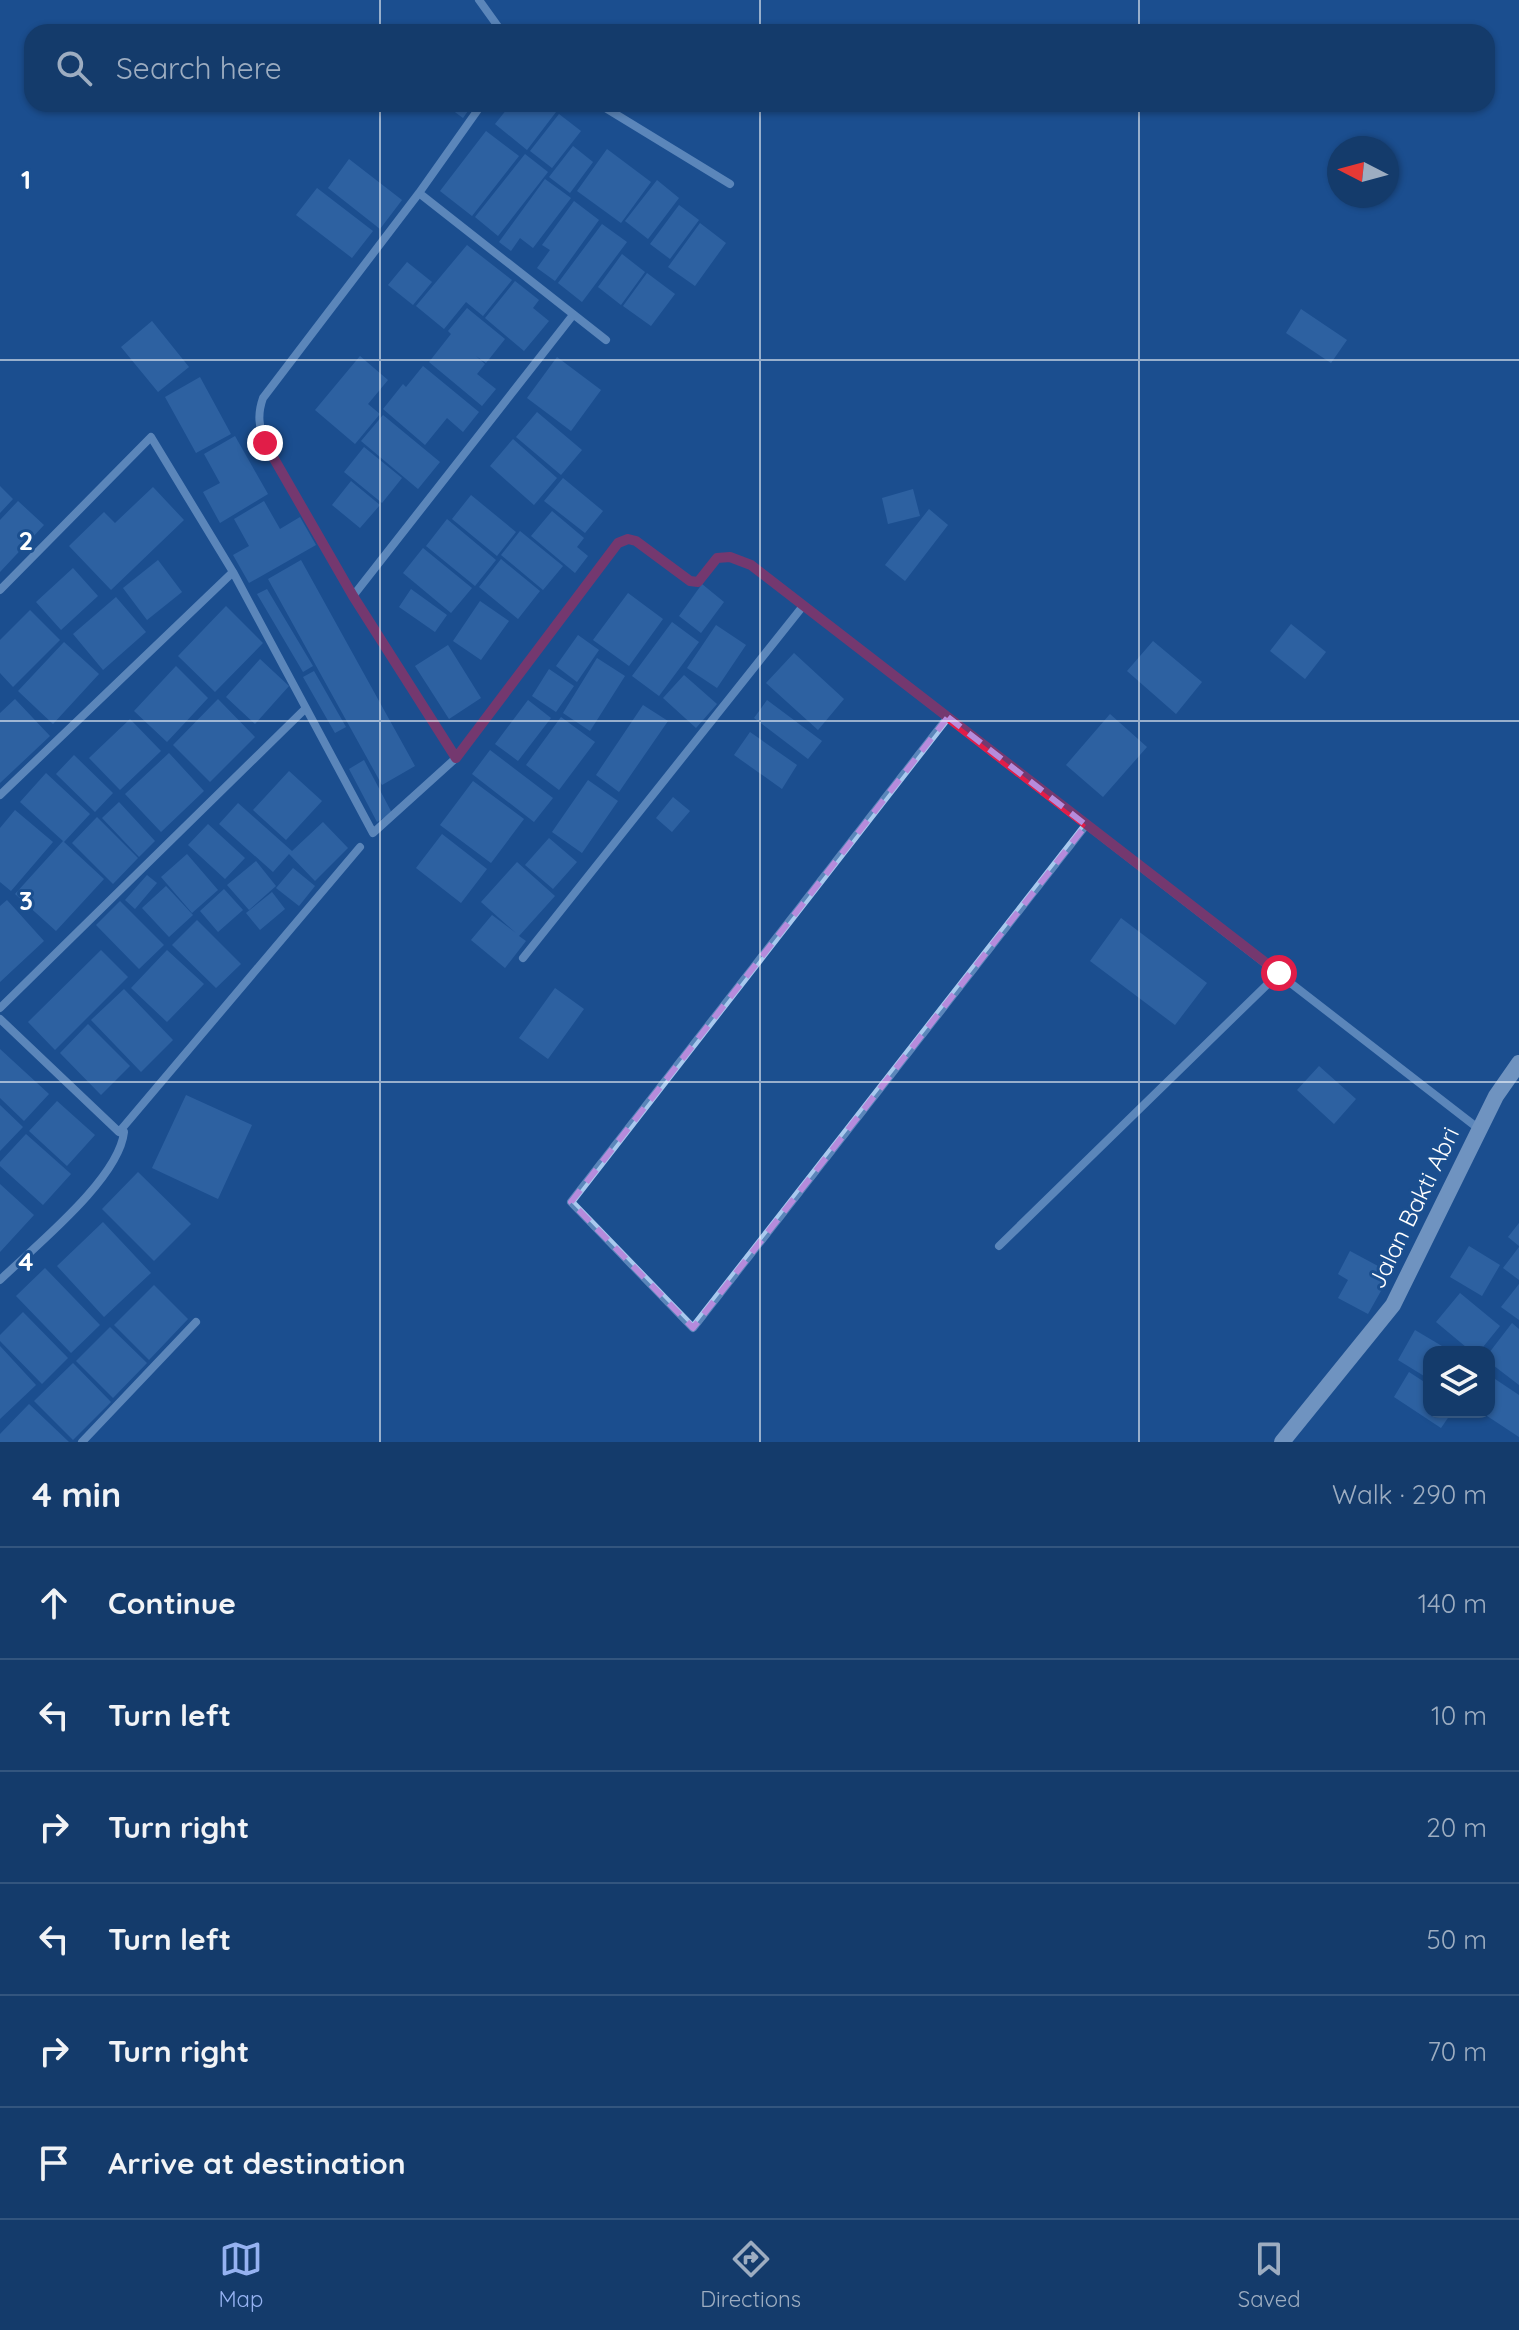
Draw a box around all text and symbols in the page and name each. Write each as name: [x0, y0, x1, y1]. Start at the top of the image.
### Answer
search box: [24, 24, 1495, 112]
icon: search: [52, 46, 96, 90]
text: Search here: [116, 49, 282, 87]
north arrow: [1327, 136, 1399, 208]
text: 1: [21, 163, 31, 196]
route end: [247, 425, 283, 461]
text: 2: [19, 524, 33, 557]
text: 3: [19, 884, 33, 917]
route start: [1261, 955, 1297, 991]
street label: Jalan Bakti Abri: [1361, 1122, 1465, 1293]
text: 4: [18, 1245, 34, 1278]
map controls: [1423, 1346, 1495, 1418]
button: layers: [1423, 1346, 1495, 1418]
text: 4 min: [32, 1473, 121, 1516]
text: Walk · 290 m: [1332, 1478, 1487, 1511]
icon: ahead: [32, 1581, 76, 1625]
text: Continue: [108, 1584, 236, 1622]
text: 140 m: [1418, 1587, 1487, 1620]
icon: left: [32, 1693, 76, 1737]
text: Turn left: [108, 1696, 231, 1734]
text: 10 m: [1431, 1699, 1487, 1732]
icon: right: [32, 1805, 76, 1849]
text: Turn right: [108, 1808, 249, 1846]
text: 20 m: [1426, 1811, 1487, 1844]
icon: left: [32, 1917, 76, 1961]
text: Turn left: [108, 1920, 231, 1958]
text: 50 m: [1427, 1923, 1487, 1956]
icon: right: [32, 2029, 76, 2073]
text: Turn right: [108, 2032, 249, 2070]
text: 70 m: [1427, 2035, 1487, 2068]
icon: arrive: [32, 2141, 76, 2185]
text: Arrive at destination: [108, 2144, 406, 2182]
tab: Map: [218, 2237, 263, 2313]
tab: Directions: [700, 2237, 801, 2313]
tab: Saved: [1238, 2237, 1301, 2313]

